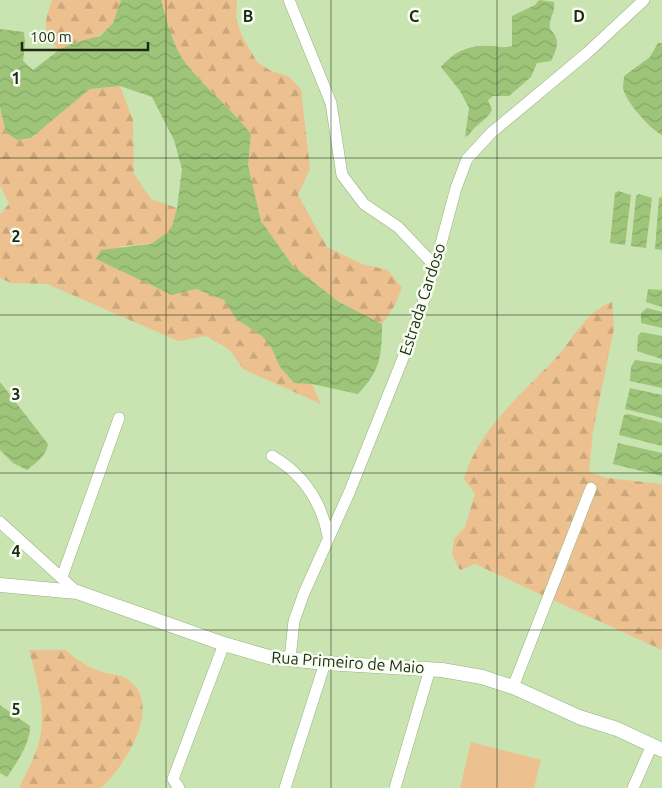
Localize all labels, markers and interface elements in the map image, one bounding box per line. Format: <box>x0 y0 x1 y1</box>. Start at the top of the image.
text: B <box>243 7 253 25</box>
text: C <box>409 7 419 25</box>
text: D <box>573 7 585 25</box>
scale bar <box>22 20 149 52</box>
text: 100 m <box>30 28 72 45</box>
text: 1 <box>11 69 21 87</box>
text: 2 <box>11 227 21 245</box>
street label: Estrada Cardoso <box>395 241 449 357</box>
text: 3 <box>11 385 21 403</box>
text: 4 <box>11 542 21 560</box>
street label: Rua Primeiro de Maio <box>271 648 425 676</box>
text: 5 <box>11 700 21 718</box>

